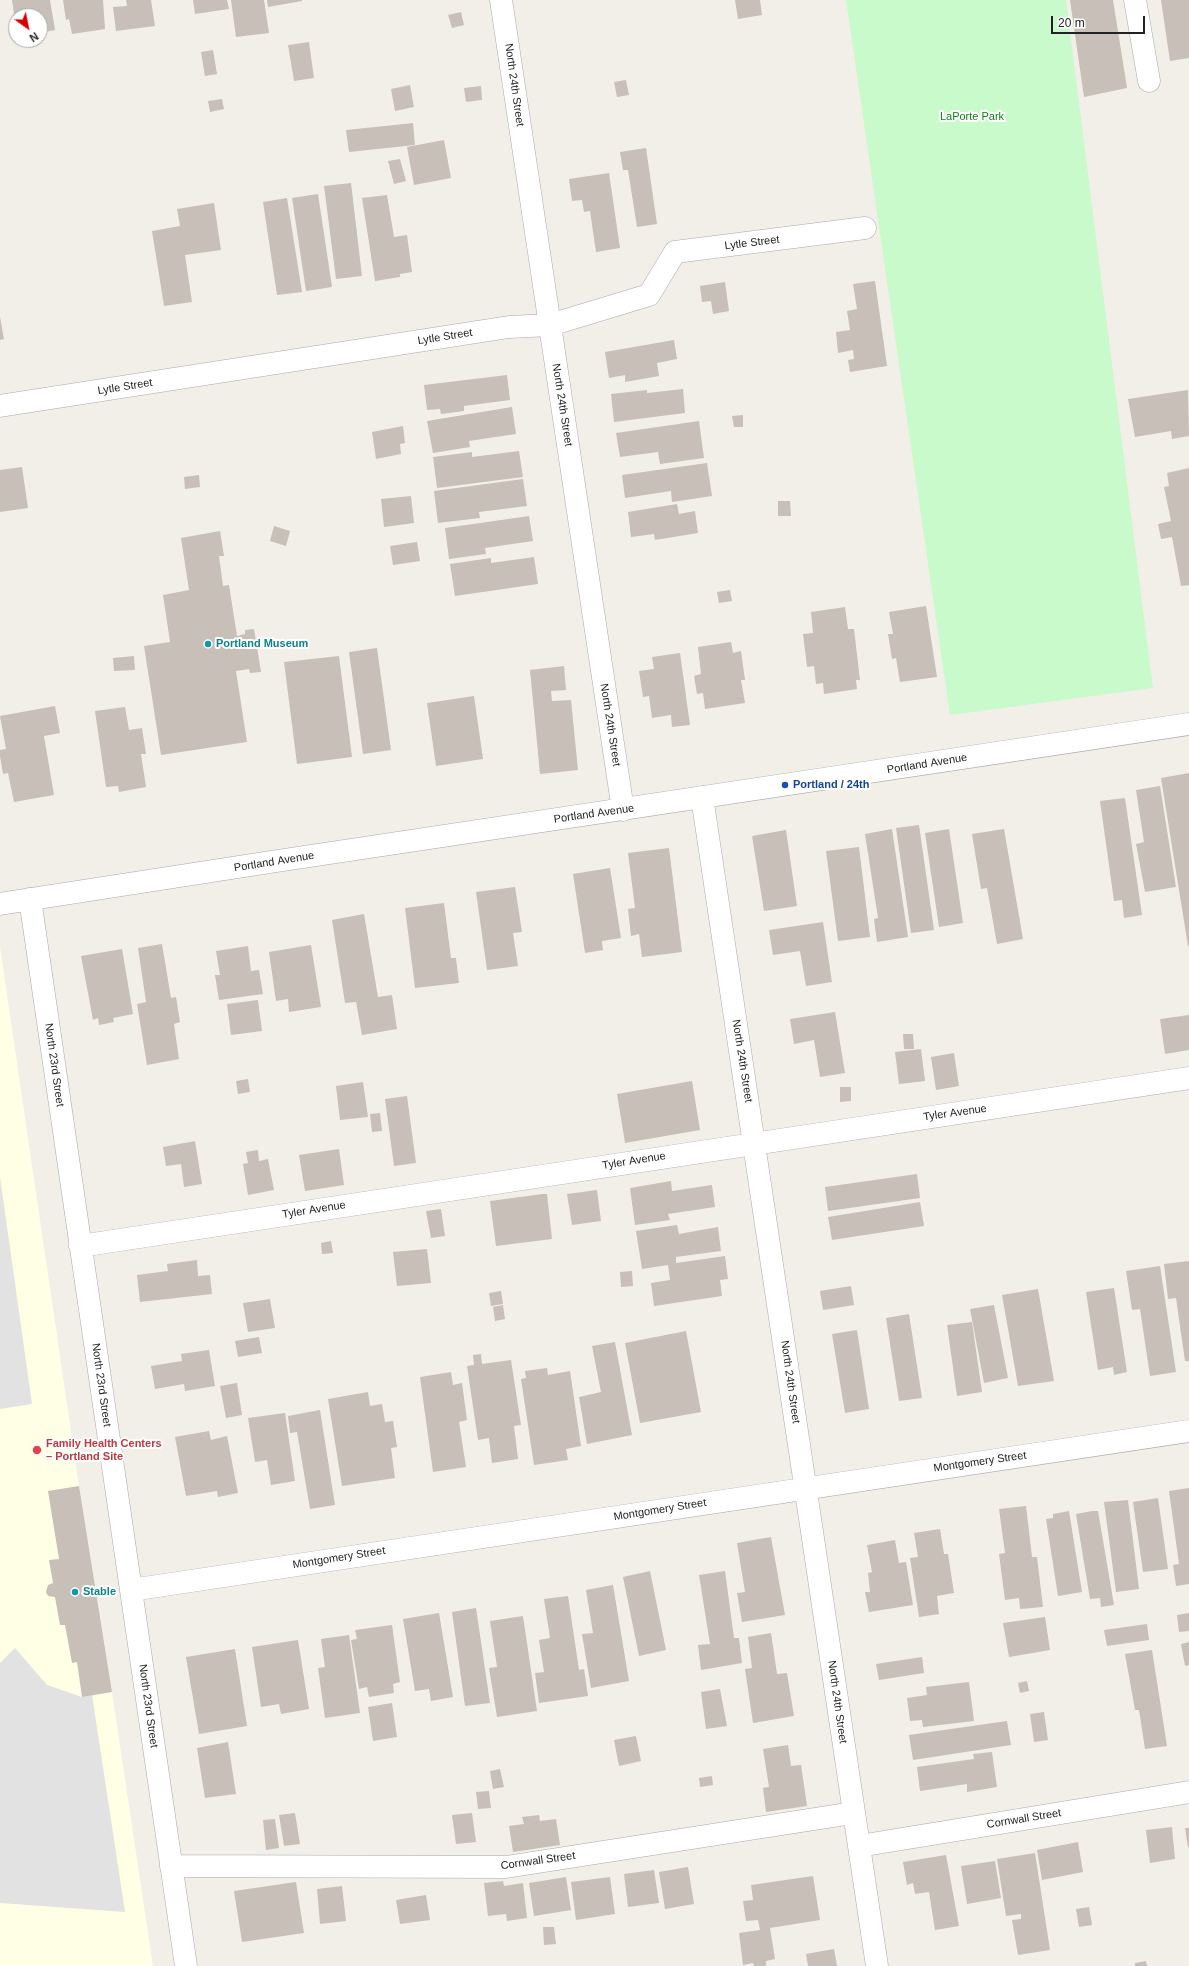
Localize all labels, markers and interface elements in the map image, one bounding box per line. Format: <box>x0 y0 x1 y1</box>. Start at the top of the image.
north arrow <box>8 8 48 48</box>
scale bar <box>1053 8 1147 34</box>
text: 20 m <box>1058 16 1085 30</box>
text: N <box>27 30 41 44</box>
street label: North 24th Street <box>502 43 526 127</box>
park label: LaPorte Park <box>940 110 1004 124</box>
street label: Lytle Street <box>724 233 780 253</box>
street label: Lytle Street <box>417 326 473 348</box>
street label: North 24th Street <box>549 363 575 447</box>
street label: Lytle Street <box>97 376 153 398</box>
place label: Portland Museum <box>216 637 308 651</box>
marker: Portland Museum <box>203 639 213 649</box>
street label: North 24th Street <box>597 683 623 767</box>
street label: Portland Avenue <box>886 751 968 777</box>
place label: Portland / 24th <box>793 778 869 792</box>
marker: Portland / 24th <box>780 780 790 790</box>
street label: Portland Avenue <box>553 802 635 826</box>
street label: Portland Avenue <box>233 849 315 875</box>
street label: North 24th Street <box>729 1019 755 1103</box>
street label: North 23rd Street <box>42 1022 66 1108</box>
street label: Tyler Avenue <box>922 1102 988 1124</box>
street label: Tyler Avenue <box>601 1149 667 1173</box>
street label: Tyler Avenue <box>281 1198 347 1222</box>
street label: North 24th Street <box>778 1340 802 1424</box>
street label: North 23rd Street <box>89 1342 113 1428</box>
place label: Family Health Centers – Portland Site <box>46 1437 162 1463</box>
marker: Family Health Centers – Portland Site <box>31 1444 43 1456</box>
street label: Montgomery Street <box>933 1449 1027 1475</box>
street label: Montgomery Street <box>613 1496 707 1524</box>
street label: Montgomery Street <box>292 1544 386 1572</box>
place label: Stable <box>83 1585 116 1599</box>
marker: Stable <box>70 1587 80 1597</box>
street label: North 24th Street <box>825 1660 849 1744</box>
street label: North 23rd Street <box>136 1663 160 1749</box>
street label: Cornwall Street <box>986 1807 1062 1831</box>
street label: Cornwall Street <box>500 1849 576 1873</box>

